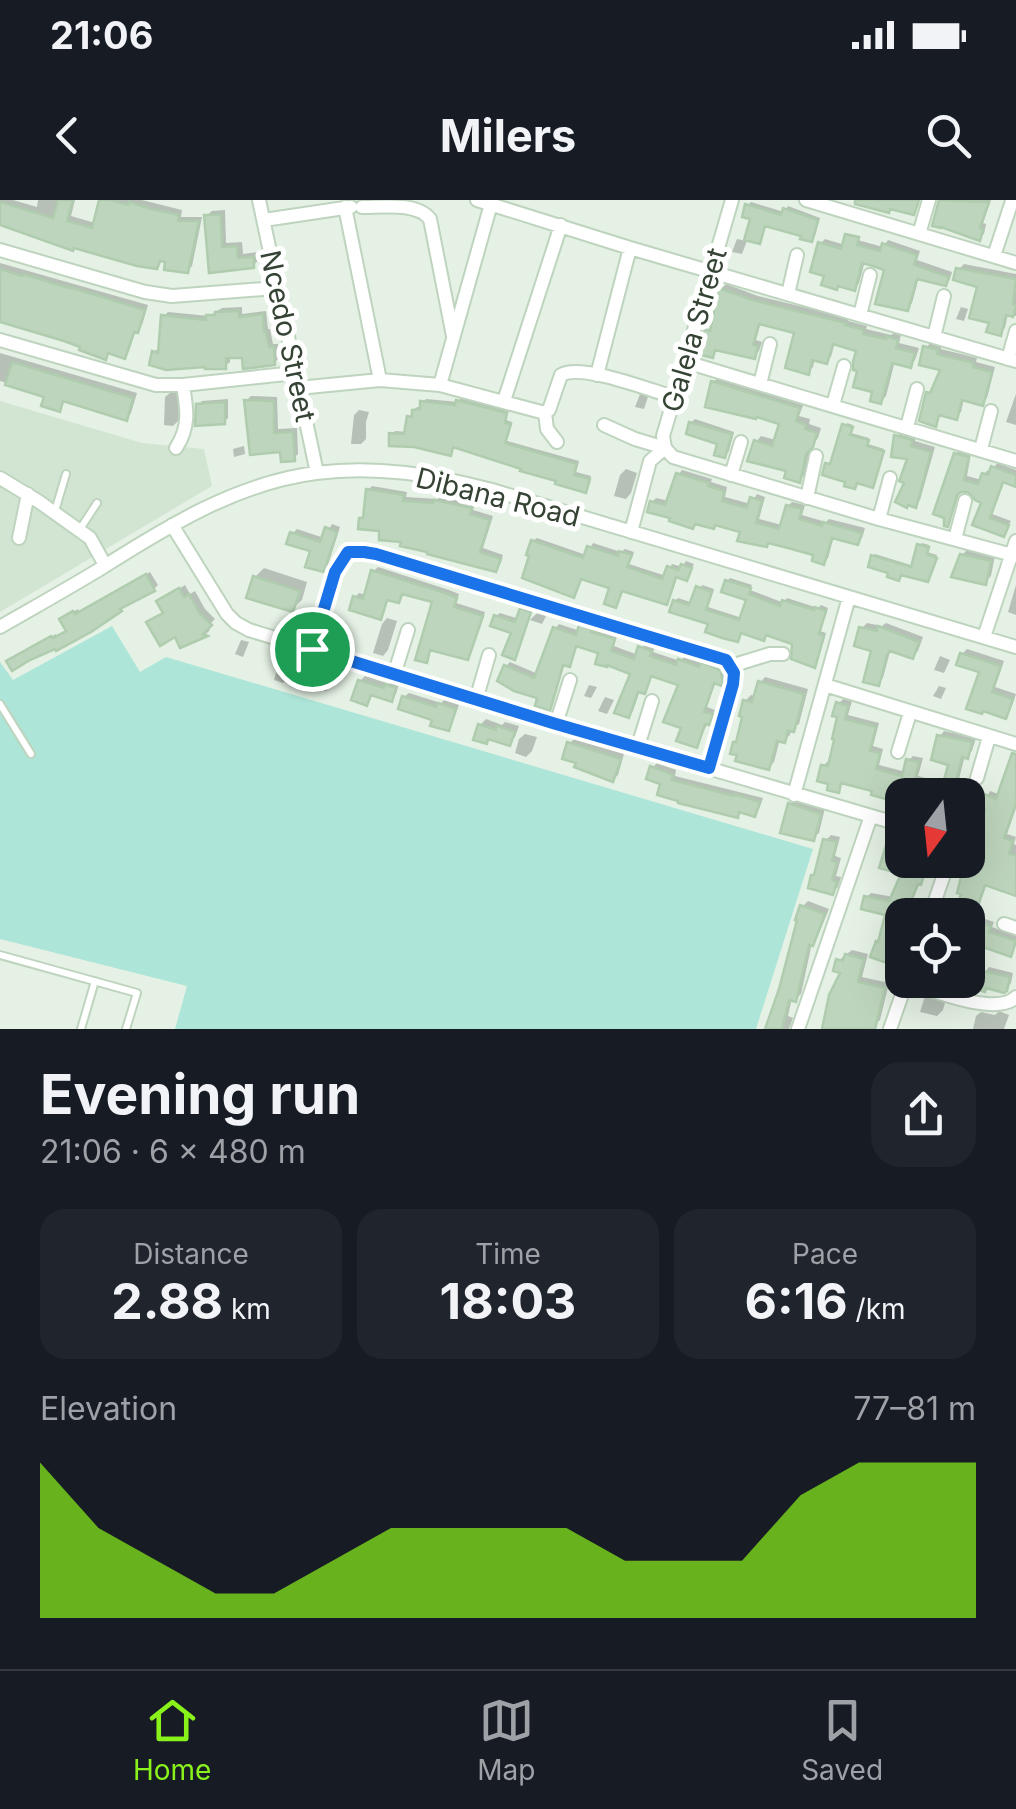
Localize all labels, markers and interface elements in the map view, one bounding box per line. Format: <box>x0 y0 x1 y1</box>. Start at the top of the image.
text: 21:06 <box>50 12 153 58</box>
icon: back <box>40 108 95 163</box>
text: Milers <box>440 108 576 163</box>
icon: search <box>921 108 976 163</box>
street label: Galela Street <box>654 244 734 416</box>
street label: Ncedo Street <box>253 247 323 425</box>
street label: Dibana Road <box>412 460 584 534</box>
pin <box>270 607 355 692</box>
icon: arrive <box>285 622 340 677</box>
north arrow <box>885 778 985 878</box>
map controls <box>885 778 985 998</box>
button: locate <box>885 898 985 998</box>
text: Evening run <box>40 1061 360 1127</box>
button: share <box>871 1062 976 1167</box>
text: 21:06 · 6 × 480 m <box>40 1132 306 1171</box>
text: Distance <box>133 1237 249 1271</box>
text: Time <box>475 1237 541 1271</box>
text: Pace <box>792 1237 858 1271</box>
text: 2.88 <box>111 1271 223 1331</box>
text: 18:03 <box>440 1271 576 1331</box>
text: 6:16 <box>744 1271 848 1331</box>
text: km <box>223 1292 271 1326</box>
text: /km <box>848 1292 906 1326</box>
text: Elevation <box>40 1389 177 1428</box>
text: 77–81 m <box>853 1389 976 1428</box>
tab: Home <box>133 1693 211 1787</box>
tab: Map <box>477 1693 535 1787</box>
tab: Saved <box>801 1693 883 1787</box>

